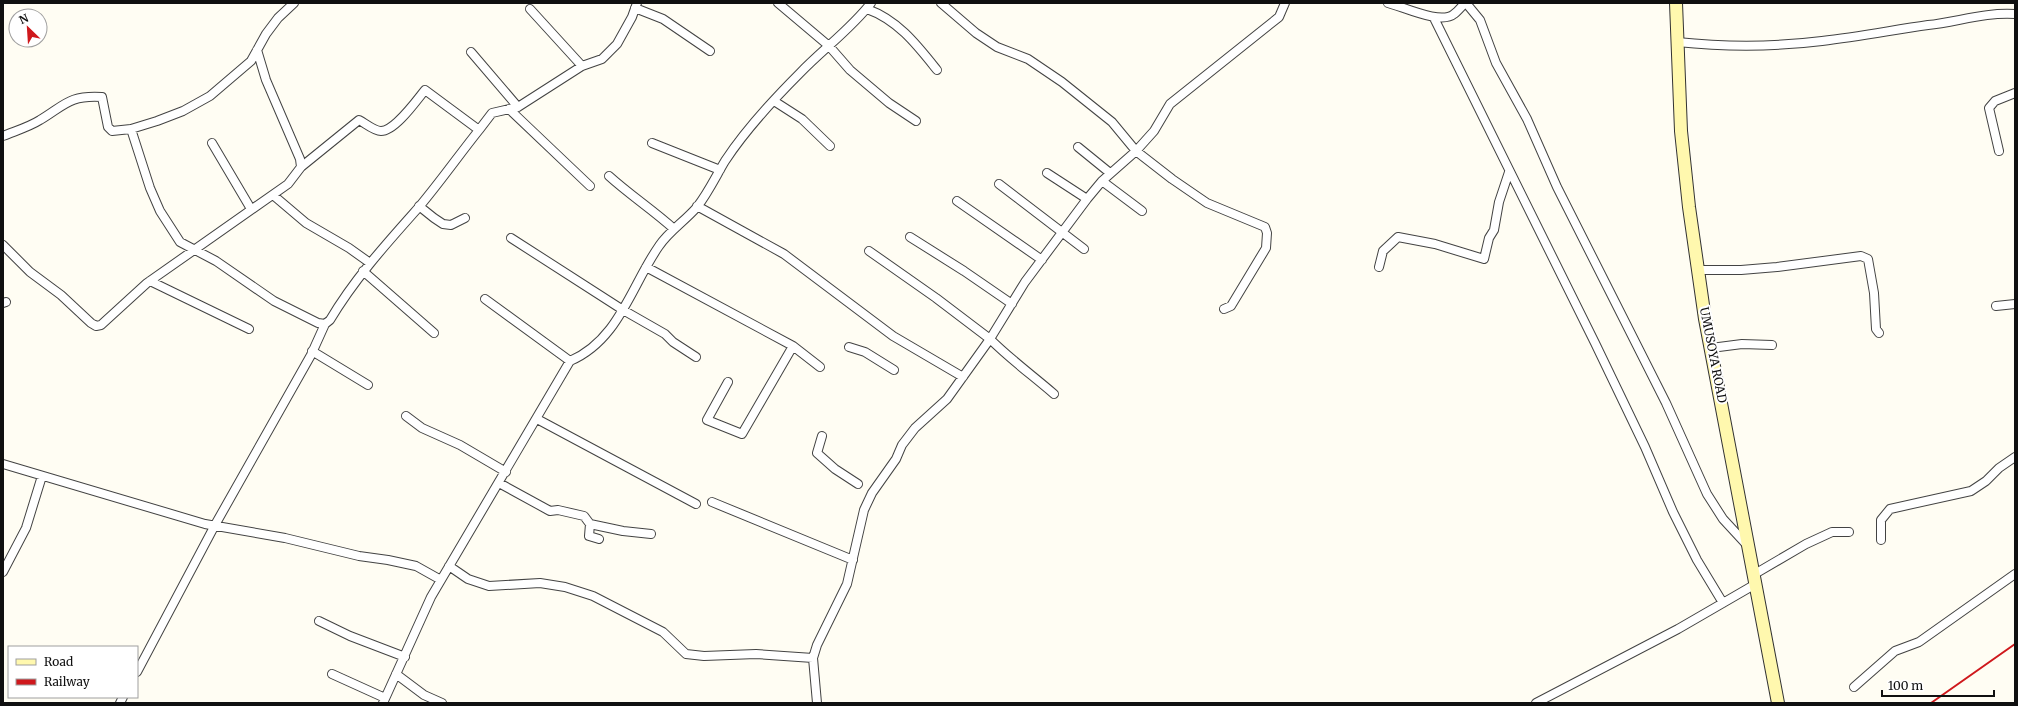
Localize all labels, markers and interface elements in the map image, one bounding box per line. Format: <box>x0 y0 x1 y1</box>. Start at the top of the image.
north arrow <box>8 8 48 48</box>
text: N <box>17 11 31 27</box>
street label: UMUSOYA ROAD <box>1697 306 1730 404</box>
legend <box>8 646 138 698</box>
text: Road <box>44 654 73 669</box>
scale bar <box>1882 672 1994 698</box>
text: Railway <box>44 674 90 689</box>
text: 100 m <box>1888 678 1923 693</box>

